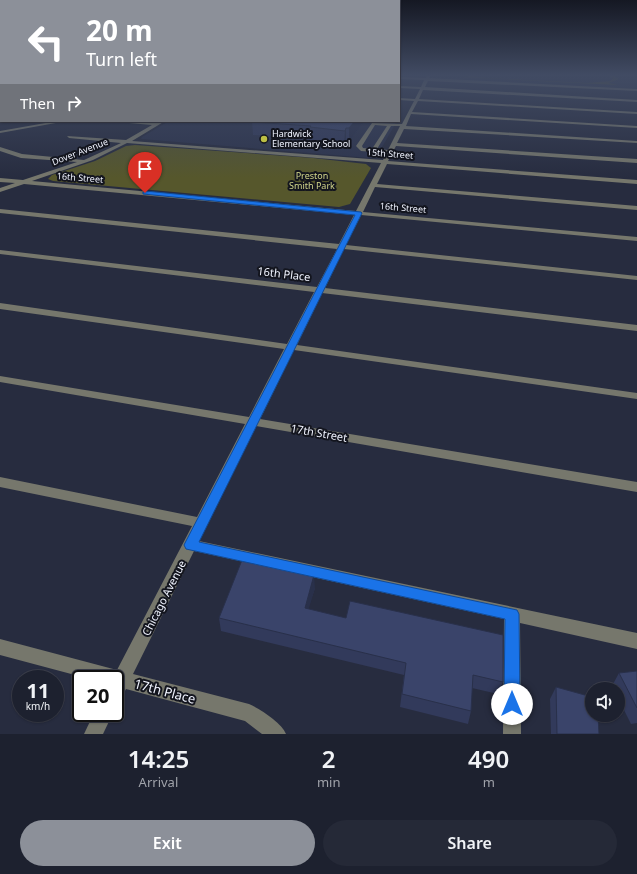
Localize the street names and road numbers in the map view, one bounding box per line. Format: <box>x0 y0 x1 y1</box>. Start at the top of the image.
street label: Dover Avenue <box>50 135 110 168</box>
street label: 15th Street <box>366 145 415 162</box>
street label: 16th Street <box>56 169 105 186</box>
street label: 16th Street <box>379 199 428 216</box>
street label: 16th Place <box>257 263 311 284</box>
street label: 17th Street <box>290 420 348 445</box>
street label: Chicago Avenue <box>138 557 189 638</box>
street label: 17th Place <box>132 674 198 708</box>

